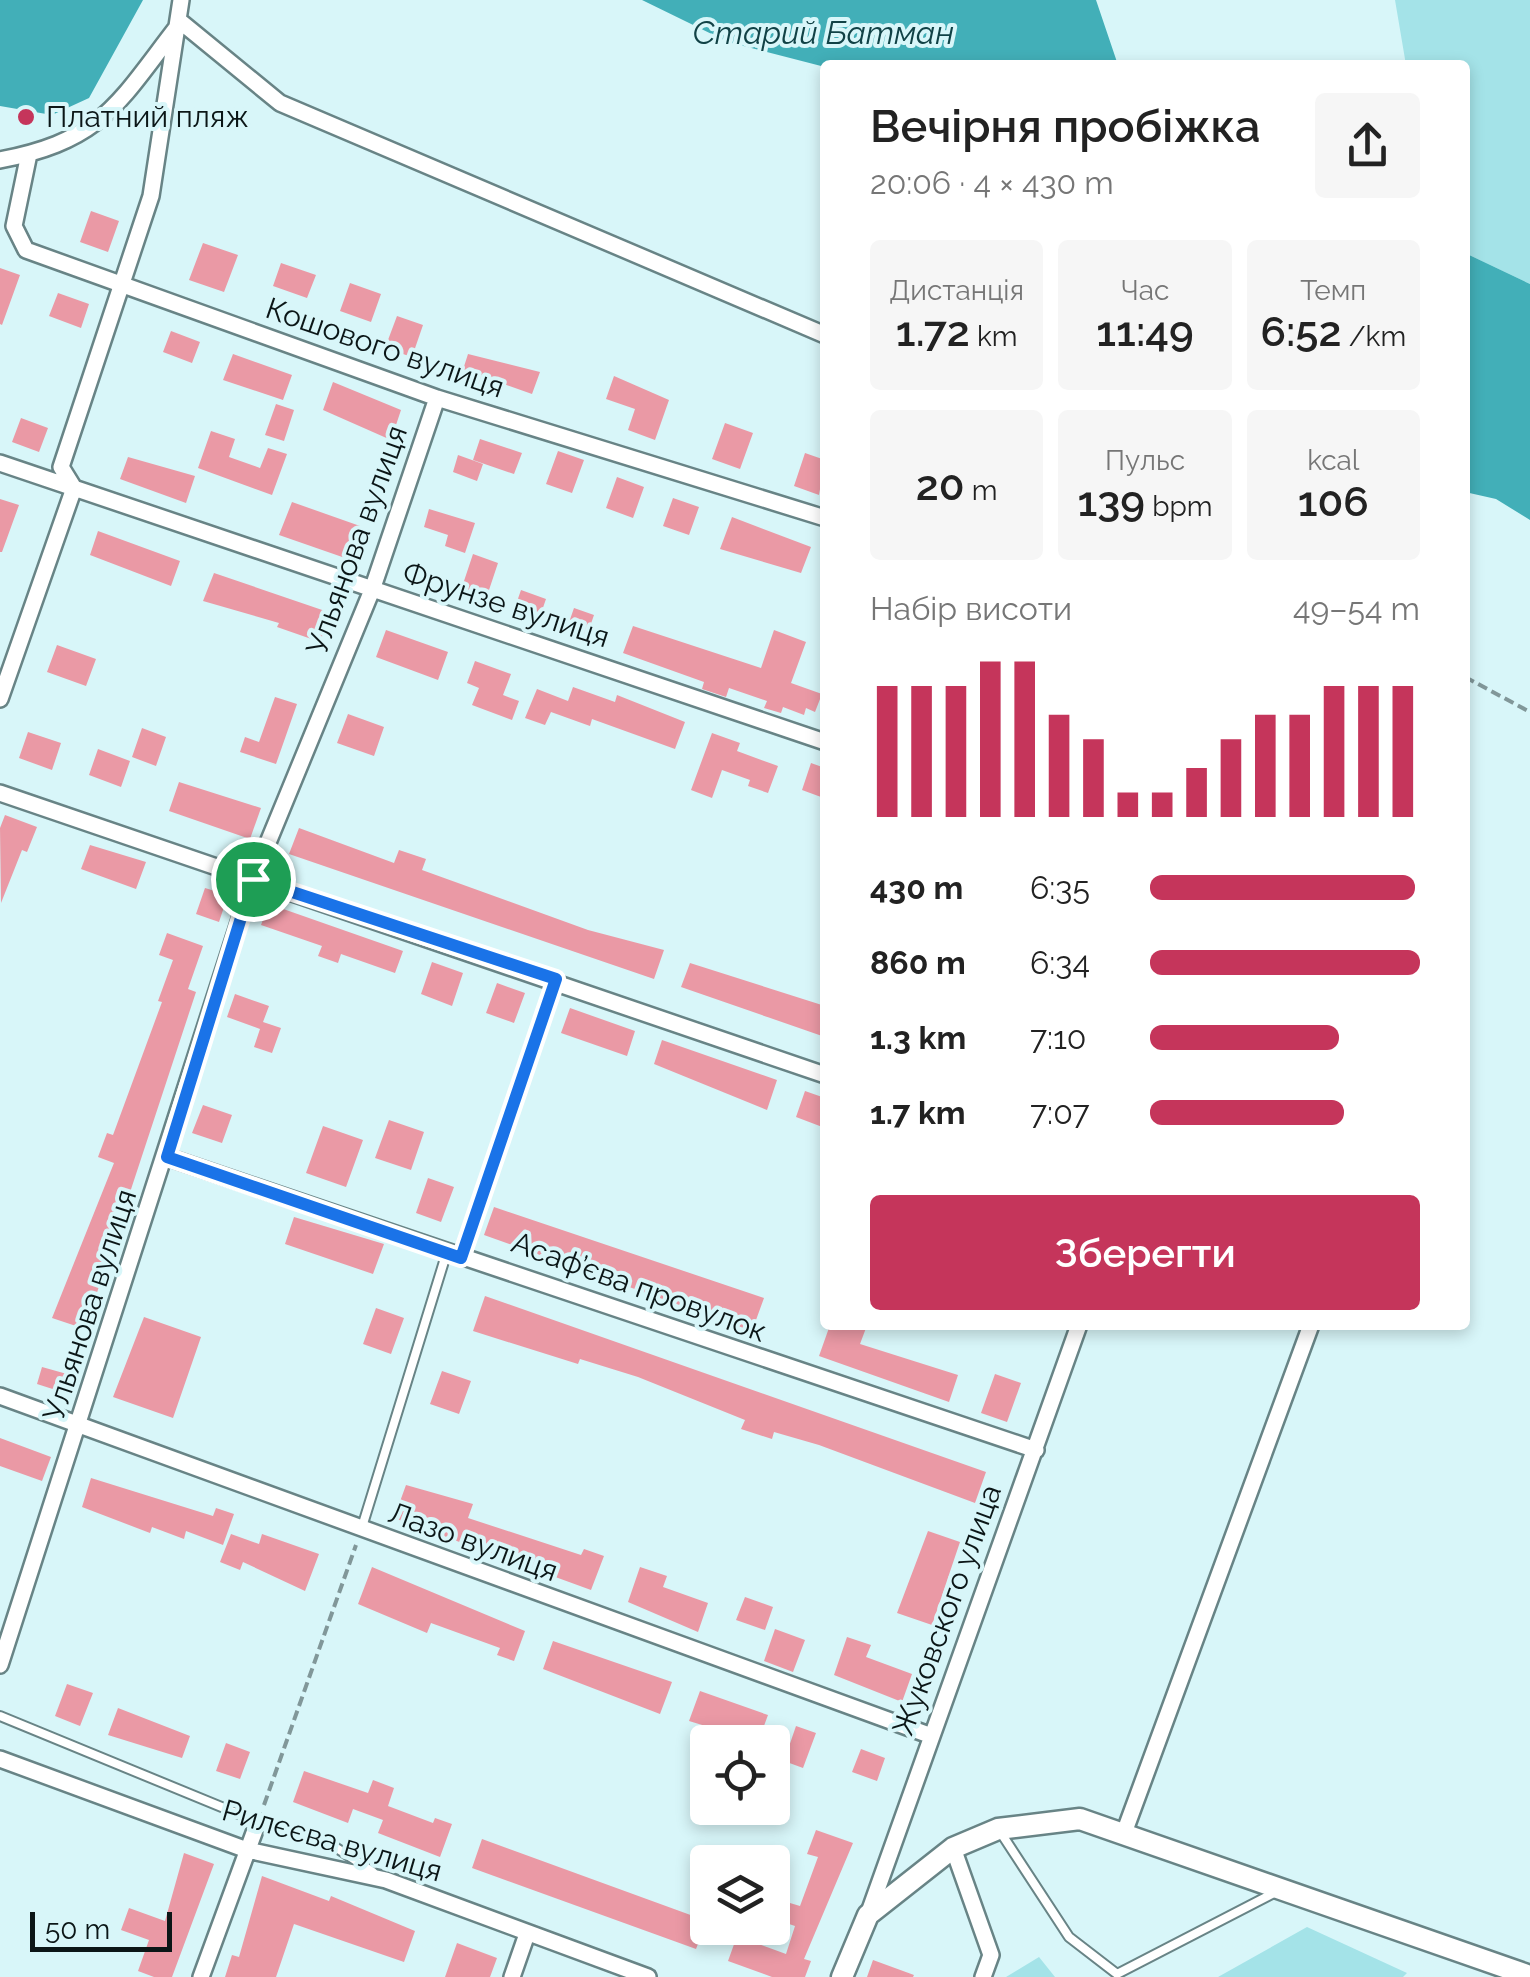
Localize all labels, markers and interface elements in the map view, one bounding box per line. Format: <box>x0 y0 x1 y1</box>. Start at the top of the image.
water label: Старий Батман <box>692 14 954 51</box>
button: share <box>1315 93 1420 198</box>
place label: Платний пляж <box>46 99 249 134</box>
text: Вечірня пробіжка <box>870 100 1260 153</box>
marker: Платний пляж <box>15 106 37 128</box>
text: 20:06 · 4 × 430 m <box>870 164 1114 201</box>
text: Дистанція <box>889 274 1024 307</box>
text: Час <box>1121 274 1169 307</box>
text: Темп <box>1300 274 1366 307</box>
street label: Кошового вулиця <box>262 290 509 405</box>
text: 1.72 <box>896 307 970 356</box>
text: 11:49 <box>1096 307 1194 356</box>
text: 6:52 <box>1260 307 1342 356</box>
text: km <box>970 320 1017 353</box>
text: /km <box>1342 320 1406 353</box>
street label: Ульянова вулиця <box>299 421 414 659</box>
text: Пульс <box>1105 444 1185 477</box>
text: kcal <box>1307 444 1359 477</box>
text: 20 <box>916 461 965 510</box>
text: m <box>965 474 998 507</box>
text: 139 <box>1077 477 1145 526</box>
text: 106 <box>1298 477 1369 526</box>
text: bpm <box>1145 490 1213 523</box>
street label: Фрунзе вулиця <box>398 555 614 654</box>
text: Набір висоти <box>870 590 1072 627</box>
text: 49–54 m <box>1293 590 1420 627</box>
pin <box>211 837 296 922</box>
icon: arrive <box>226 852 281 907</box>
text: 430 m <box>870 869 963 906</box>
text: 6:35 <box>1030 869 1090 906</box>
text: 860 m <box>870 944 966 981</box>
text: 6:34 <box>1030 944 1090 981</box>
text: 1.3 km <box>870 1019 966 1056</box>
text: 7:10 <box>1030 1019 1086 1056</box>
text: 1.7 km <box>870 1094 966 1131</box>
text: 7:07 <box>1030 1094 1090 1131</box>
street label: Ульянова вулиця <box>36 1185 143 1425</box>
button: Зберегти <box>870 1195 1420 1310</box>
street label: Асаф’єва провулок <box>507 1224 771 1349</box>
street label: Жуковского улица <box>885 1480 1008 1740</box>
street label: Лазо вулиця <box>384 1495 563 1588</box>
map controls <box>690 1725 790 1945</box>
button: locate <box>690 1725 790 1825</box>
street label: Рилєєва вулиця <box>218 1792 446 1889</box>
button: layers <box>690 1845 790 1945</box>
scale bar <box>30 1907 172 1952</box>
text: 50 m <box>45 1913 110 1946</box>

